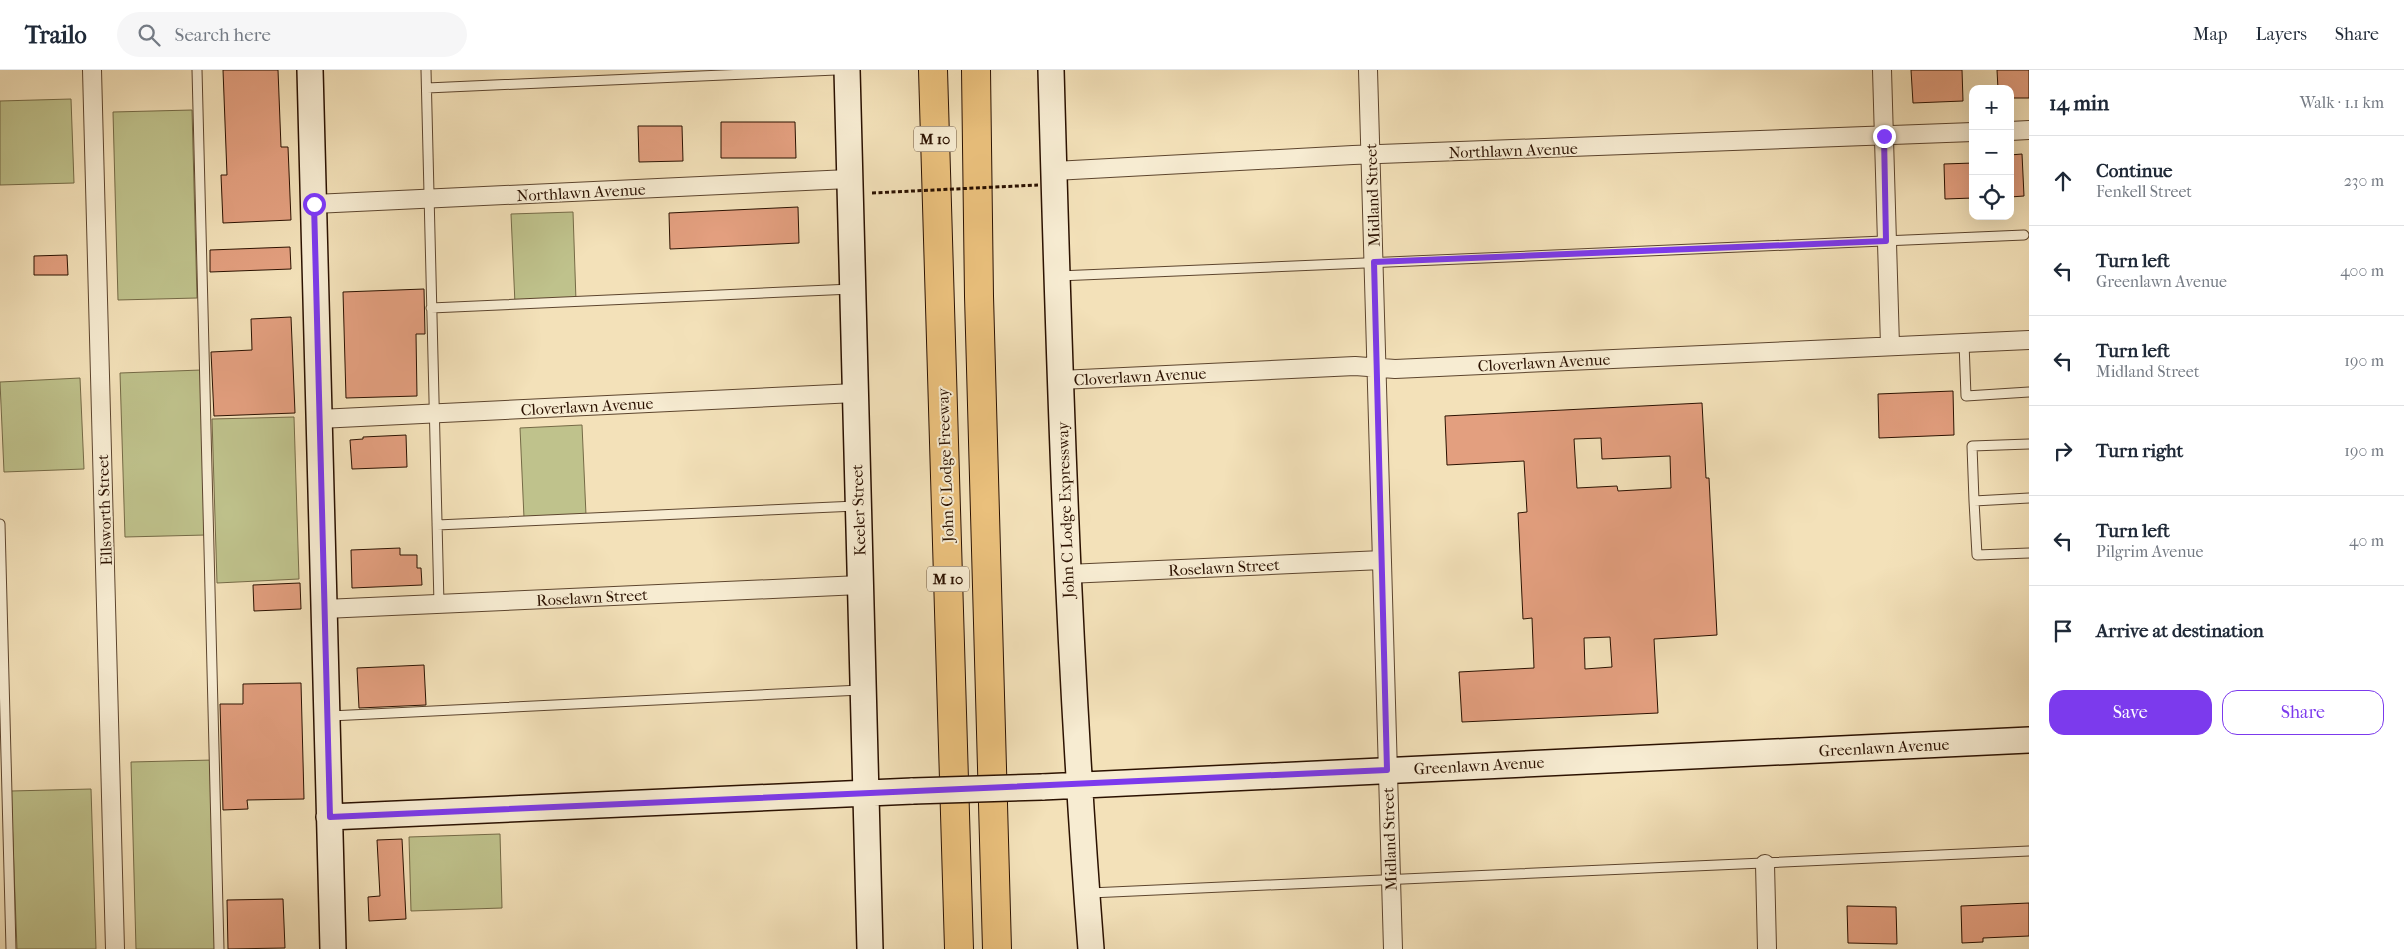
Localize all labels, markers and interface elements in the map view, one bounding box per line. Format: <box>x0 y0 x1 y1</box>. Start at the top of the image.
search box <box>117 12 467 57</box>
text: Trailo <box>25 21 87 49</box>
icon: search <box>135 21 163 49</box>
text: Search here <box>175 24 271 46</box>
text: Map <box>2193 24 2227 45</box>
text: Layers <box>2255 24 2307 45</box>
text: Share <box>2335 24 2379 45</box>
map controls <box>1969 85 2014 220</box>
button: + <box>1969 85 2014 130</box>
text: 14 min <box>2049 91 2109 115</box>
text: Walk · 1.1 km <box>2300 93 2384 112</box>
route end <box>1873 125 1896 148</box>
road number: M 10 <box>914 126 956 152</box>
button: − <box>1969 130 2014 175</box>
street label: Northlawn Avenue <box>1448 139 1578 162</box>
street label: Midland Street <box>1361 143 1384 247</box>
text: Continue <box>2096 160 2172 182</box>
icon: ahead <box>2049 167 2077 195</box>
text: 230 m <box>2344 171 2384 190</box>
button: locate <box>1969 175 2014 220</box>
street label: Northlawn Avenue <box>516 180 646 205</box>
text: Fenkell Street <box>2096 182 2192 201</box>
route start <box>303 193 326 216</box>
text: Turn left <box>2096 250 2170 272</box>
icon: left <box>2049 257 2077 285</box>
text: 400 m <box>2340 261 2384 280</box>
text: Greenlawn Avenue <box>2096 272 2227 291</box>
text: Turn left <box>2096 340 2170 362</box>
icon: left <box>2049 347 2077 375</box>
street label: Cloverlawn Avenue <box>1477 350 1611 375</box>
text: 190 m <box>2344 351 2384 370</box>
text: Midland Street <box>2096 362 2199 381</box>
street label: Cloverlawn Avenue <box>1073 364 1207 389</box>
street label: John C Lodge Freeway <box>933 387 958 544</box>
street label: Cloverlawn Avenue <box>520 394 654 419</box>
street label: John C Lodge Expressway <box>1053 421 1078 601</box>
icon: right <box>2049 437 2077 465</box>
text: Turn right <box>2096 440 2183 462</box>
text: 190 m <box>2344 441 2384 460</box>
street label: Ellsworth Street <box>93 454 116 566</box>
street label: Keeler Street <box>847 463 870 556</box>
text: Turn left <box>2096 520 2170 542</box>
icon: left <box>2049 527 2077 555</box>
text: 40 m <box>2349 531 2384 550</box>
text: Pilgrim Avenue <box>2096 542 2203 561</box>
street label: Roselawn Street <box>1168 555 1281 580</box>
road number: M 10 <box>927 566 969 592</box>
street label: Roselawn Street <box>536 585 649 610</box>
icon: arrive <box>2049 617 2077 645</box>
text: Arrive at destination <box>2096 620 2264 642</box>
button: Save <box>2049 690 2212 735</box>
button: Share <box>2222 690 2384 735</box>
street label: Greenlawn Avenue <box>1818 735 1950 760</box>
street label: Greenlawn Avenue <box>1413 753 1545 778</box>
street label: Midland Street <box>1378 787 1401 891</box>

